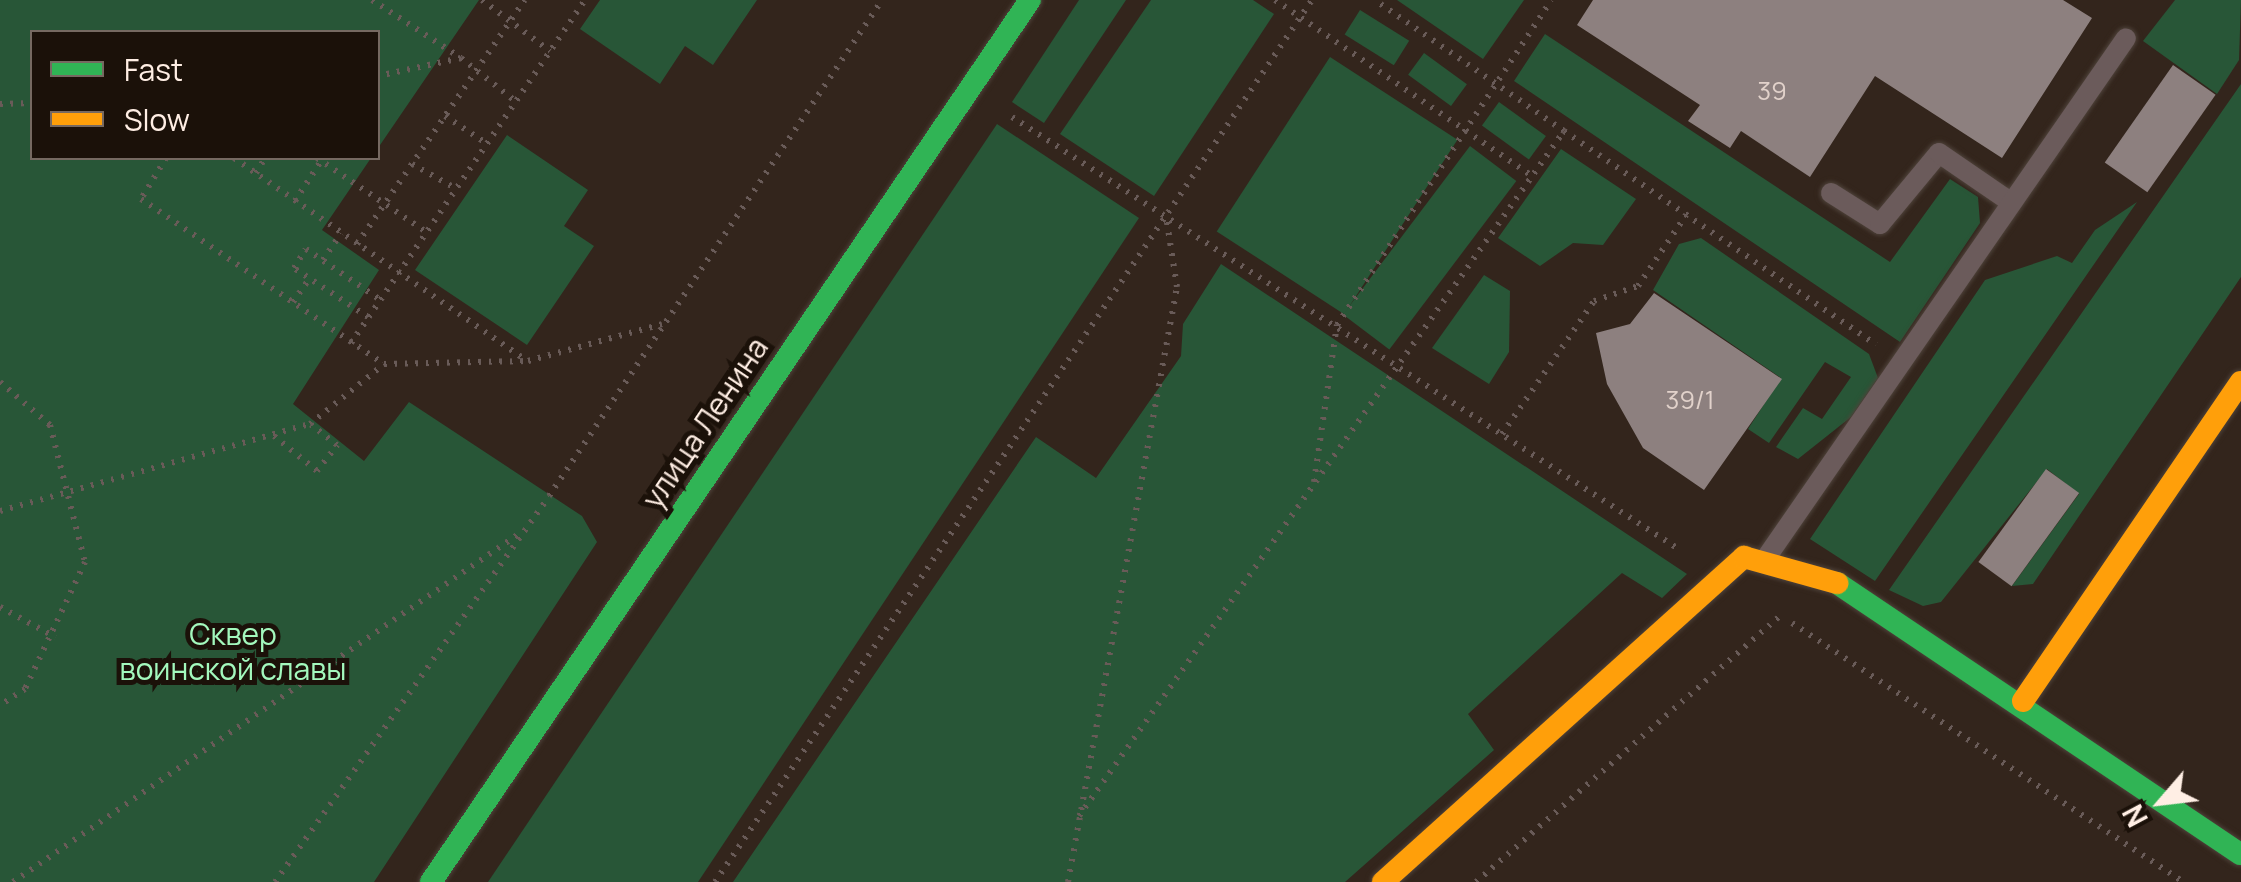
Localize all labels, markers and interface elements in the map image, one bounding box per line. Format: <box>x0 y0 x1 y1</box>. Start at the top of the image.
legend <box>30 30 380 160</box>
text: Fast <box>124 49 183 90</box>
house number: 39 <box>1757 76 1787 106</box>
text: Slow <box>124 99 190 140</box>
street label: улица Ленина <box>635 331 775 515</box>
house number: 39/1 <box>1666 385 1714 415</box>
park label: Сквер воинской славы <box>120 616 346 686</box>
north arrow <box>2111 752 2211 852</box>
text: N <box>2113 798 2156 834</box>

